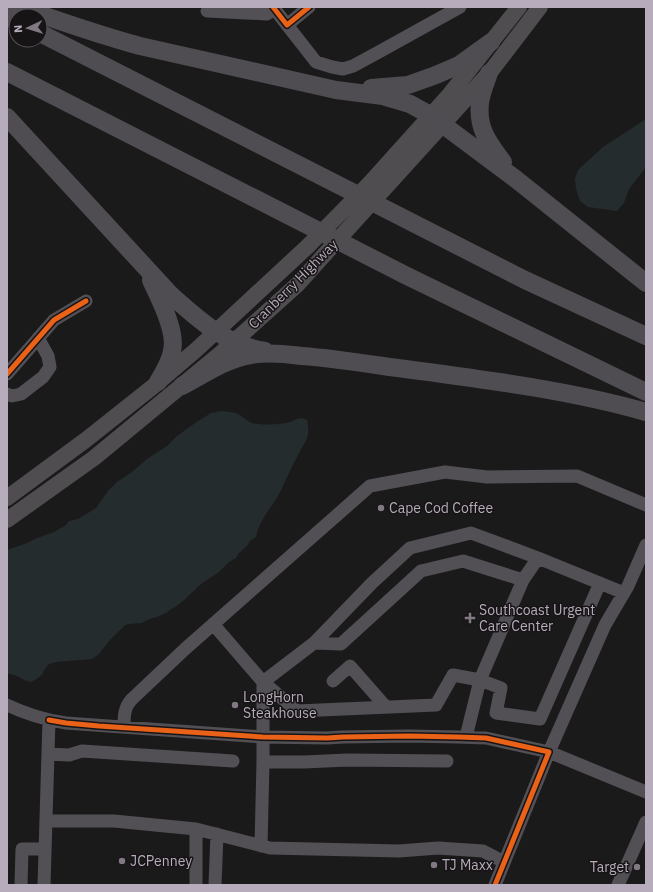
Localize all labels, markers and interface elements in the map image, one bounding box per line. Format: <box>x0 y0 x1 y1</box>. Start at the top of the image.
north arrow <box>8 8 48 48</box>
text: N <box>11 24 25 33</box>
street label: Cranberry Highway <box>244 235 342 333</box>
place label: Cape Cod Coffee <box>389 499 493 517</box>
marker: Cape Cod Coffee <box>376 503 386 513</box>
place label: Southcoast Urgent Care Center <box>479 601 595 635</box>
marker: Southcoast Urgent Care Center <box>464 612 476 624</box>
place label: LongHorn Steakhouse <box>243 688 317 722</box>
marker: LongHorn Steakhouse <box>230 700 240 710</box>
place label: JCPenney <box>130 852 192 870</box>
marker: JCPenney <box>117 856 127 866</box>
place label: TJ Maxx <box>442 856 493 874</box>
place label: Target <box>590 858 629 876</box>
marker: TJ Maxx <box>429 860 439 870</box>
marker: Target <box>632 862 642 872</box>

